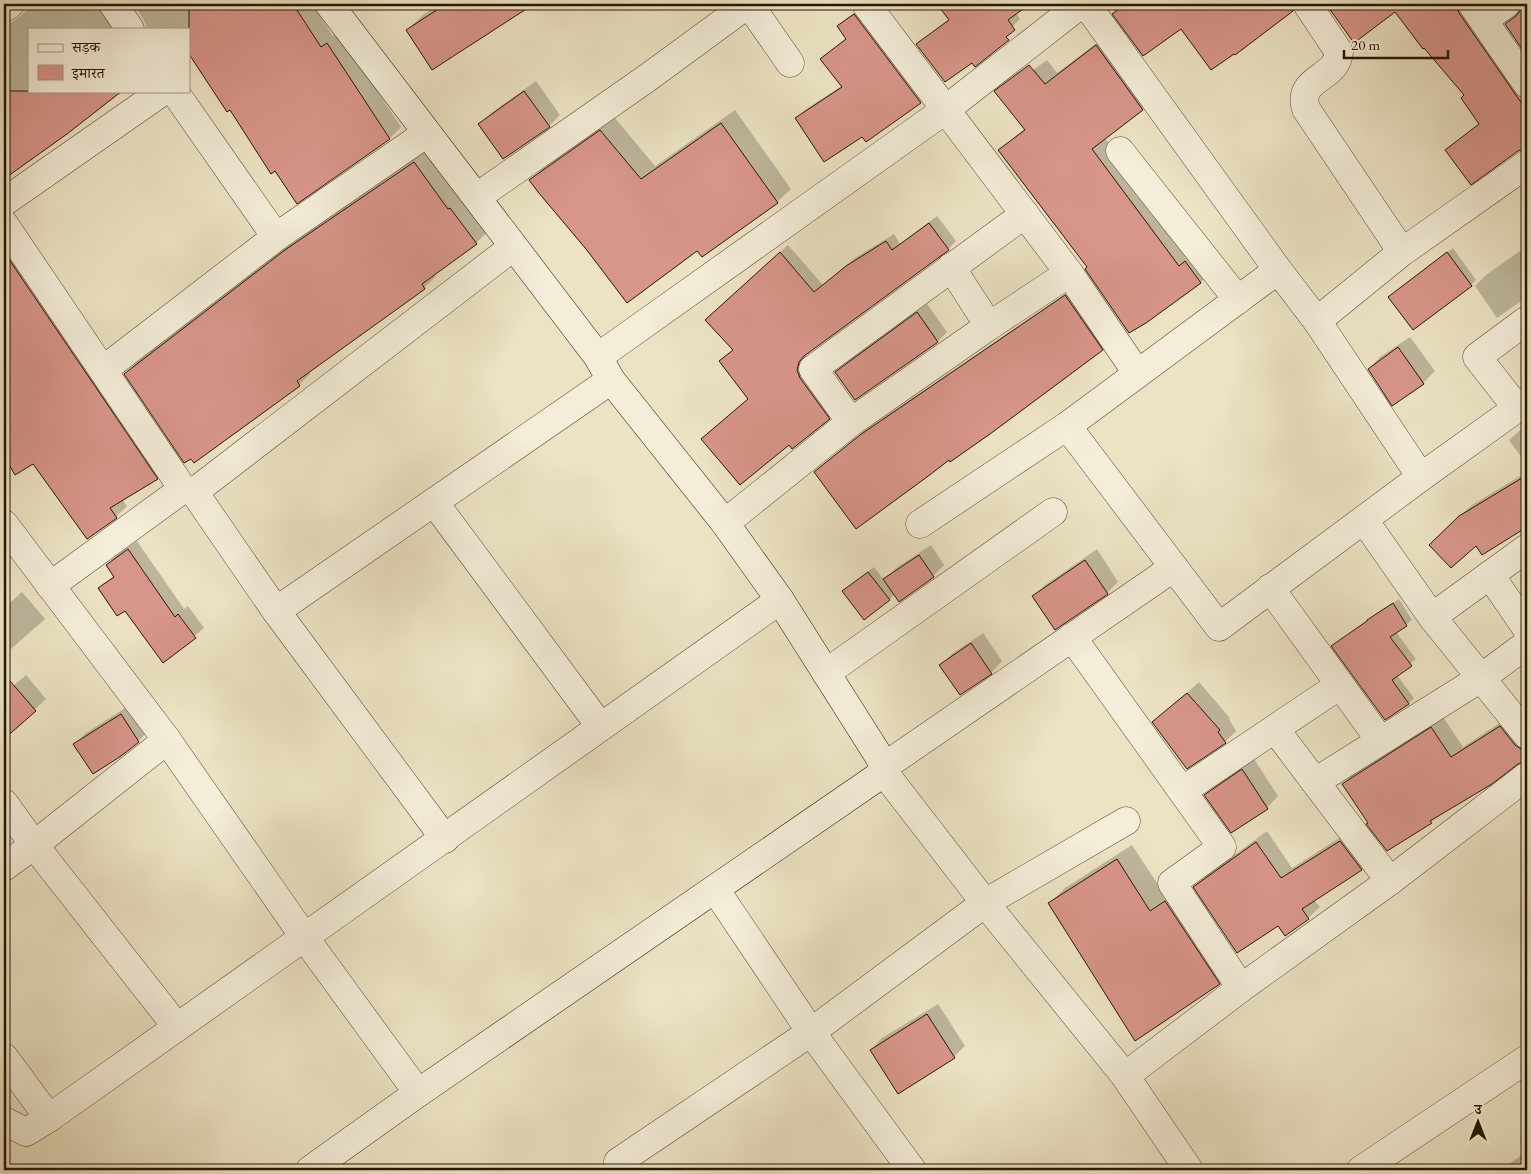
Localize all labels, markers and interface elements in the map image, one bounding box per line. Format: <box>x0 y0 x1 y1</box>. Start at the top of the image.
legend <box>28 28 190 92</box>
scale bar <box>1344 28 1447 60</box>
text: 20 m <box>1351 35 1380 54</box>
text: सड़क <box>71 37 101 56</box>
text: इमारत <box>71 63 106 82</box>
north arrow <box>1454 1096 1504 1146</box>
text: उ <box>1473 1100 1482 1118</box>

